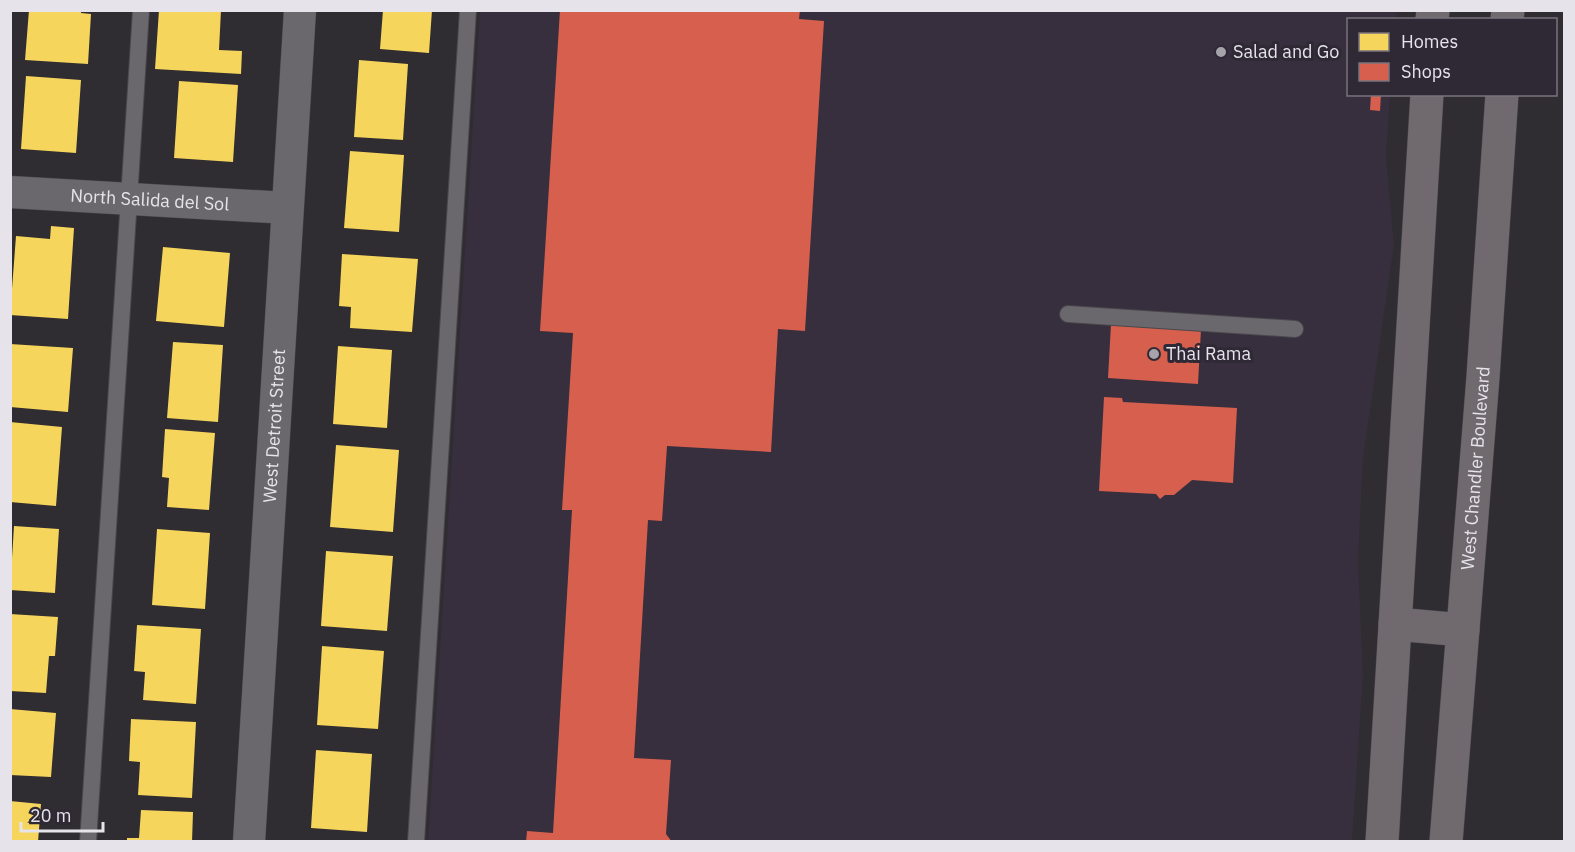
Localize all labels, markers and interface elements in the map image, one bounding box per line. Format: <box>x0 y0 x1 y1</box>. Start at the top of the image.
legend <box>1347 18 1557 96</box>
text: Homes <box>1401 30 1458 53</box>
place label: Salad and Go <box>1233 40 1339 63</box>
marker: Salad and Go <box>1214 45 1228 59</box>
text: Shops <box>1401 60 1451 83</box>
street label: North Salida del Sol <box>70 184 230 216</box>
place label: Thai Rama <box>1166 342 1252 365</box>
marker: Thai Rama <box>1147 347 1161 361</box>
street label: West Detroit Street <box>258 348 290 503</box>
street label: West Chandler Boulevard <box>1456 366 1495 571</box>
scale bar <box>21 795 104 833</box>
text: 20 m <box>30 804 72 827</box>

